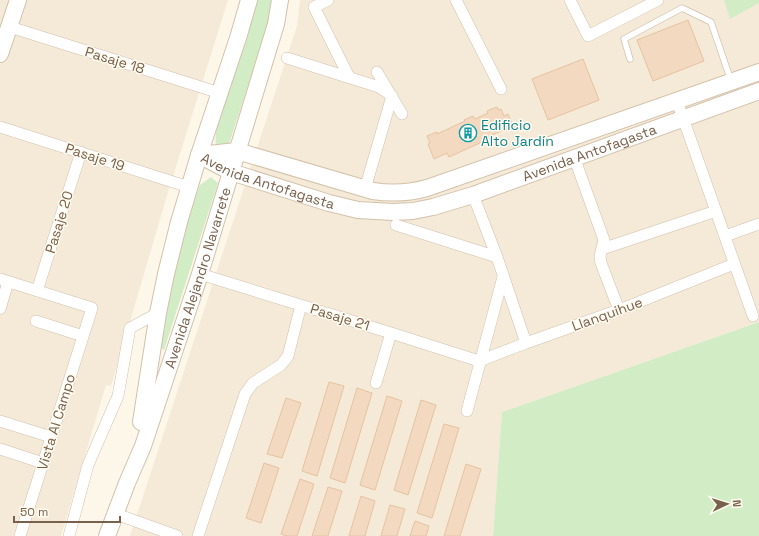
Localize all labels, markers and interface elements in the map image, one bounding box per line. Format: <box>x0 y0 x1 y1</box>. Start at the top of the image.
street label: Pasaje 18 <box>83 42 147 78</box>
place label: Edificio Alto Jardín <box>481 116 554 150</box>
street label: Avenida Antofagasta <box>520 120 659 185</box>
building icon: Edificio Alto Jardín <box>458 123 478 143</box>
street label: Pasaje 19 <box>63 139 127 175</box>
street label: Avenida Antofagasta <box>198 149 336 213</box>
street label: Avenida Alejandro Navarrete <box>160 185 235 370</box>
street label: Pasaje 20 <box>41 189 77 255</box>
street label: Llanquihue <box>569 293 645 335</box>
street label: Pasaje 21 <box>308 299 372 335</box>
street label: Vista Al Campo <box>33 372 79 472</box>
north arrow <box>707 484 747 524</box>
scale bar <box>14 498 120 524</box>
text: N <box>730 499 744 507</box>
text: 50 m <box>20 504 48 520</box>

